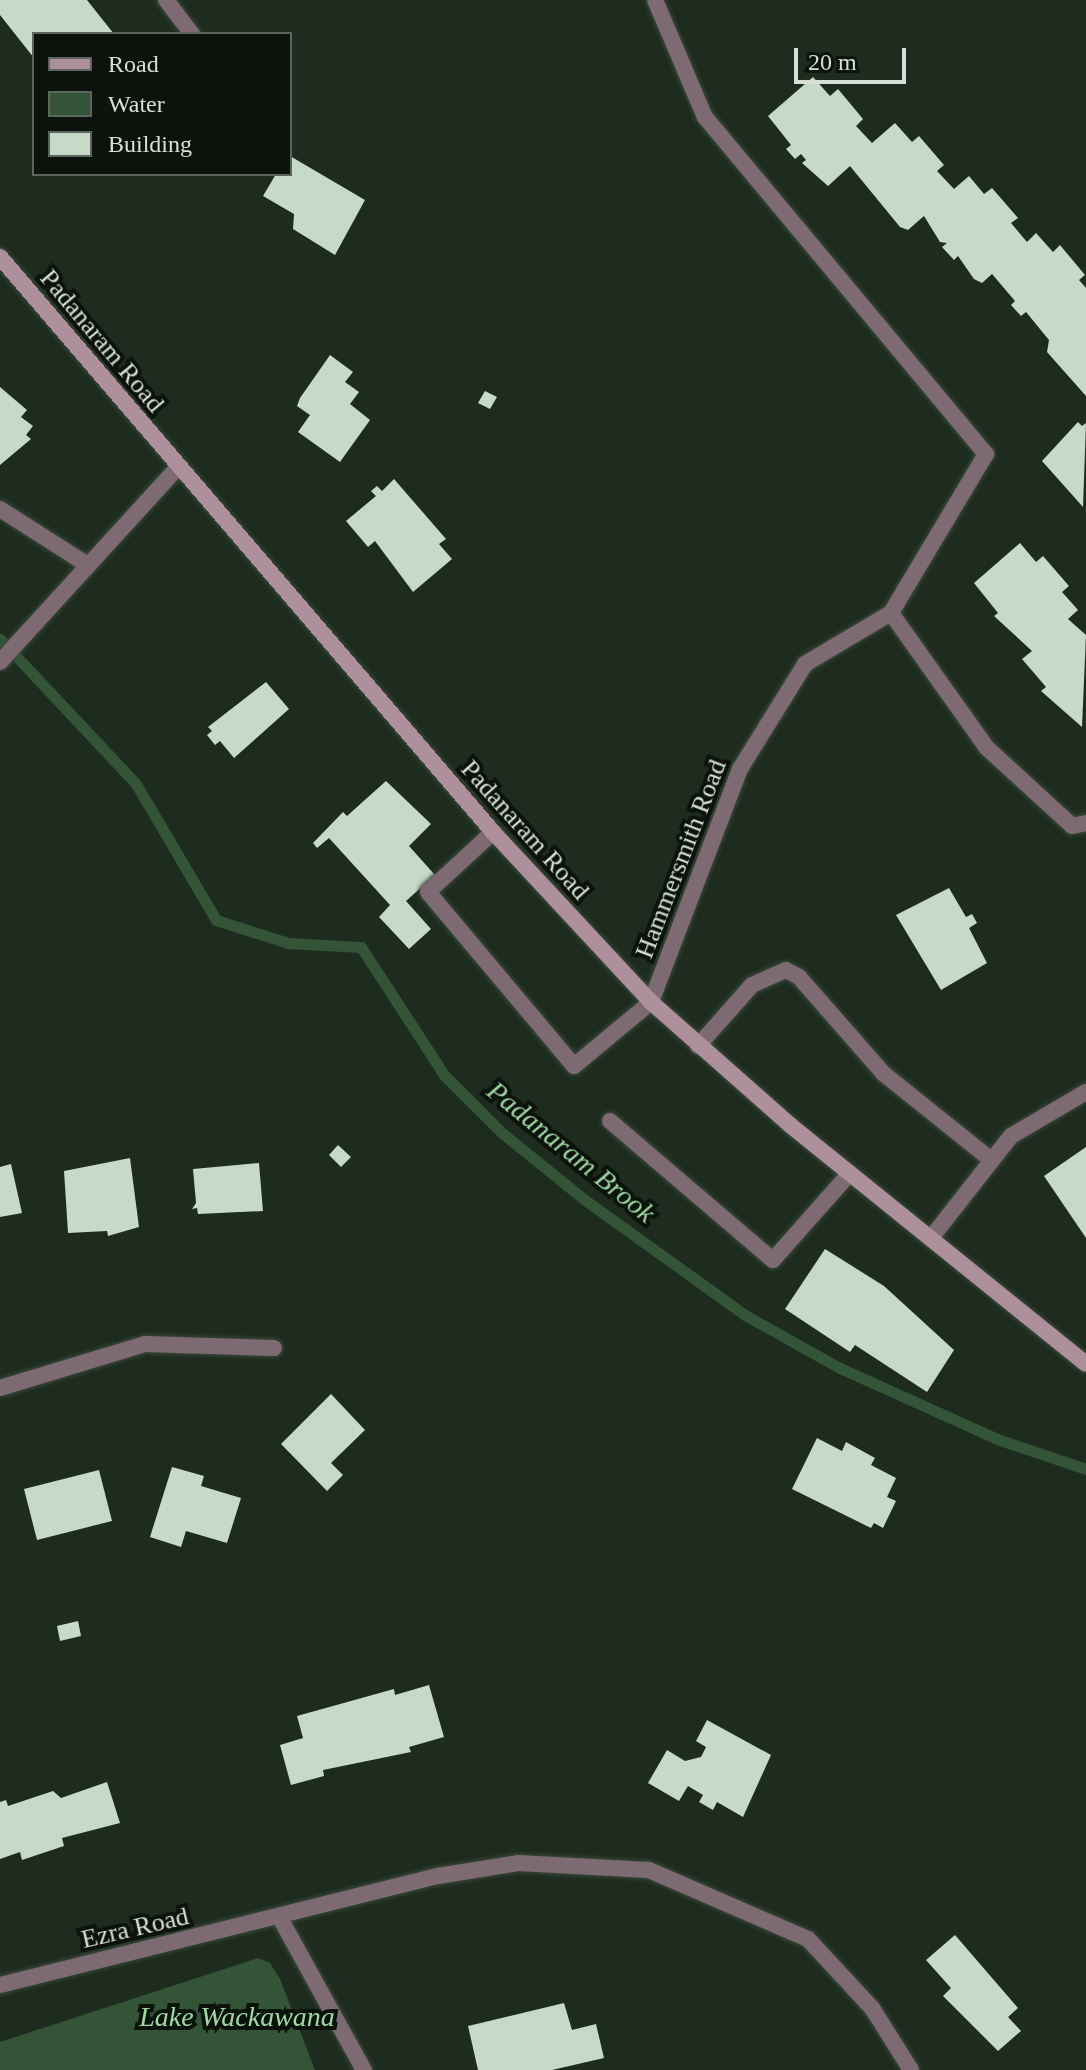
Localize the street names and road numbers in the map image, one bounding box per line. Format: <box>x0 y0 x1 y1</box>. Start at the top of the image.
street label: Padanaram Road <box>33 263 171 419</box>
street label: Padanaram Road <box>454 754 596 906</box>
street label: Hammersmith Road <box>629 755 733 963</box>
street label: Ezra Road <box>78 1901 192 1955</box>

